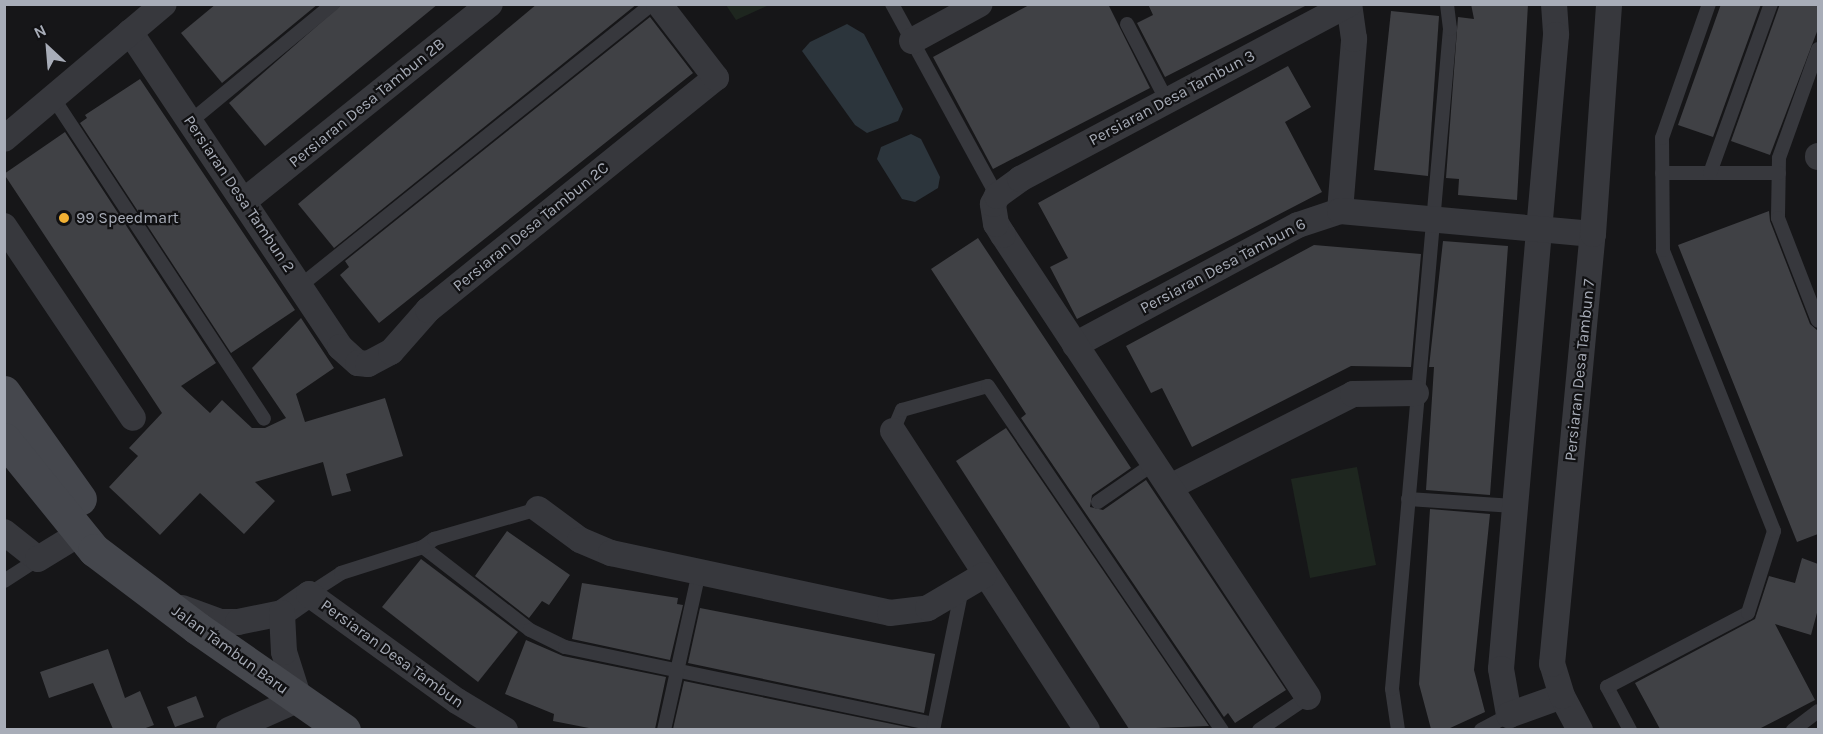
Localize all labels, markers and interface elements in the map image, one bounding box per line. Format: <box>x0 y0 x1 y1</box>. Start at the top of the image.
north arrow <box>18 18 78 78</box>
text: N <box>31 20 49 42</box>
street label: Persiaran Desa Tambun 2B <box>285 34 449 172</box>
street label: Persiaran Desa Tambun 3 <box>1086 46 1258 150</box>
street label: Persiaran Desa Tambun 2 <box>179 112 299 276</box>
street label: Persiaran Desa Tambun 2C <box>449 158 613 296</box>
place label: 99 Speedmart <box>76 208 179 228</box>
marker: 99 Speedmart <box>57 211 71 225</box>
street label: Persiaran Desa Tambun 6 <box>1137 214 1309 318</box>
street label: Persiaran Desa Tambun 7 <box>1561 278 1599 462</box>
street label: Persiaran Desa Tambun <box>317 596 467 712</box>
street label: Jalan Tambun Baru <box>168 601 292 699</box>

